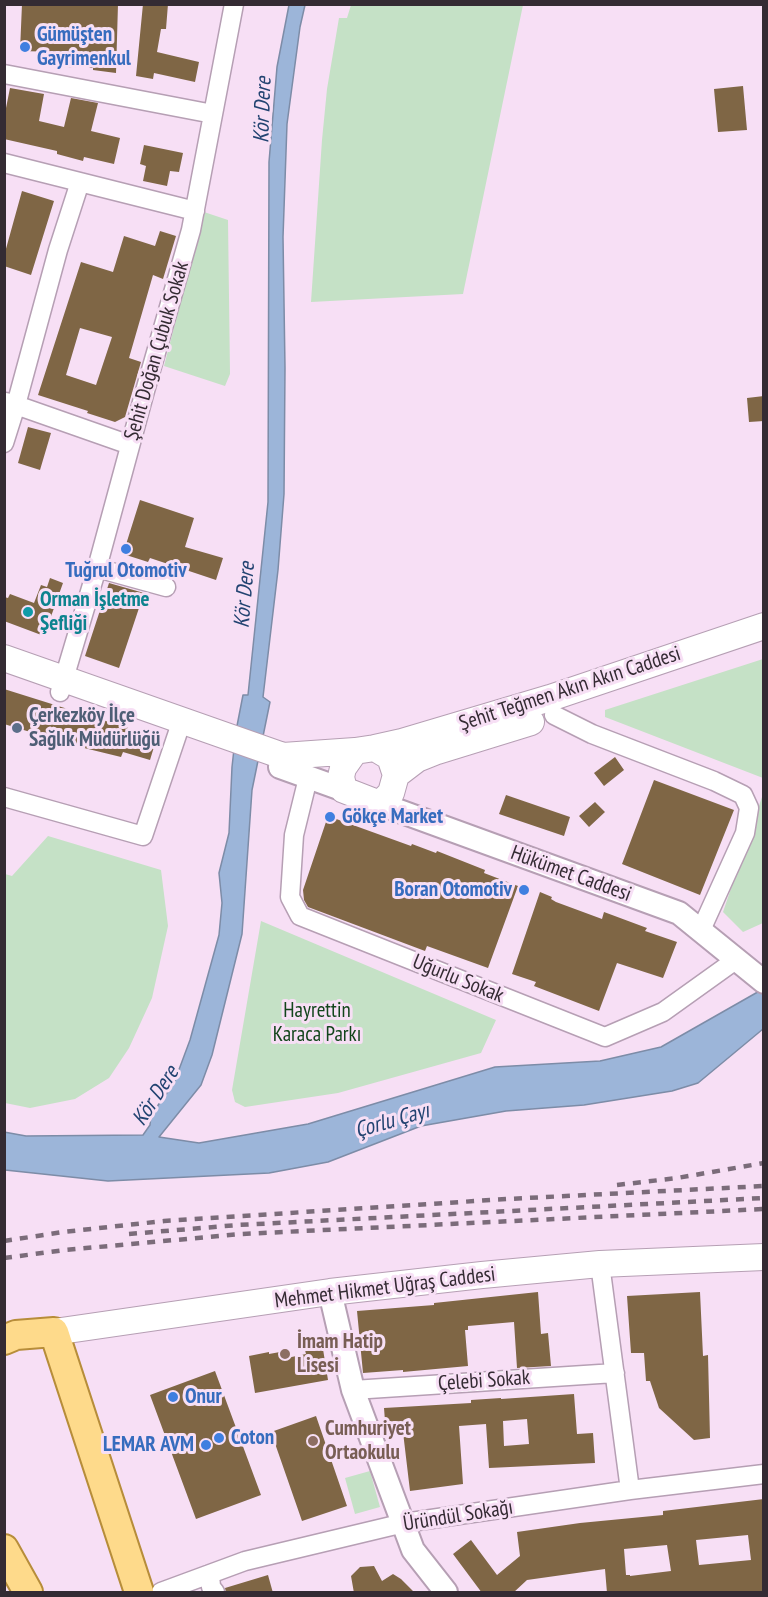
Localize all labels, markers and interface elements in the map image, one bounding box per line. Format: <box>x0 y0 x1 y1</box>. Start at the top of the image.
place label: Gümüşten Gayrimenkul <box>37 22 131 72</box>
marker: Gümüşten Gayrimenkul <box>18 40 32 54</box>
water label: Kör Dere <box>249 77 277 143</box>
street label: Şehit Doğan Çubuk Sokak <box>119 259 195 443</box>
marker: Tuğrul Otomotiv <box>119 542 133 556</box>
place label: Tuğrul Otomotiv <box>65 558 187 584</box>
water label: Kör Dere <box>229 561 261 629</box>
place label: Orman İşletme Şefliği <box>40 587 150 637</box>
marker: Orman İşletme Şefliği <box>21 605 35 619</box>
street label: Şehit Teğmen Akın Akın Caddesi <box>456 641 684 737</box>
place label: Çerkezköy İlçe Sağlık Müdürlüğü <box>29 703 160 753</box>
marker: Çerkezköy İlçe Sağlık Müdürlüğü <box>10 721 24 735</box>
place label: Gökçe Market <box>342 804 443 830</box>
marker: Gökçe Market <box>323 810 337 824</box>
street label: Hükümet Caddesi <box>507 841 635 907</box>
place label: Boran Otomotiv <box>394 877 512 903</box>
marker: Boran Otomotiv <box>517 883 531 897</box>
street label: Uğurlu Sokak <box>409 949 507 1009</box>
park label: Hayrettin Karaca Parkı <box>273 998 361 1048</box>
water label: Kör Dere <box>127 1061 185 1131</box>
water label: Çorlu Çayı <box>352 1098 432 1144</box>
street label: Mehmet Hikmet Uğraş Caddesi <box>273 1262 497 1314</box>
place label: İmam Hatip Lisesi <box>297 1329 383 1379</box>
marker: İmam Hatip Lisesi <box>278 1347 292 1361</box>
street label: Çelebi Sokak <box>437 1365 531 1397</box>
place label: Onur <box>185 1384 222 1410</box>
marker: Onur <box>166 1390 180 1404</box>
place label: Cumhuriyet Ortaokulu <box>325 1416 411 1466</box>
place label: Coton <box>231 1425 274 1451</box>
marker: Coton <box>212 1431 226 1445</box>
place label: LEMAR AVM <box>103 1432 194 1458</box>
marker: Cumhuriyet Ortaokulu <box>306 1434 320 1448</box>
marker: LEMAR AVM <box>199 1438 213 1452</box>
street label: Üründül Sokağı <box>401 1495 515 1537</box>

